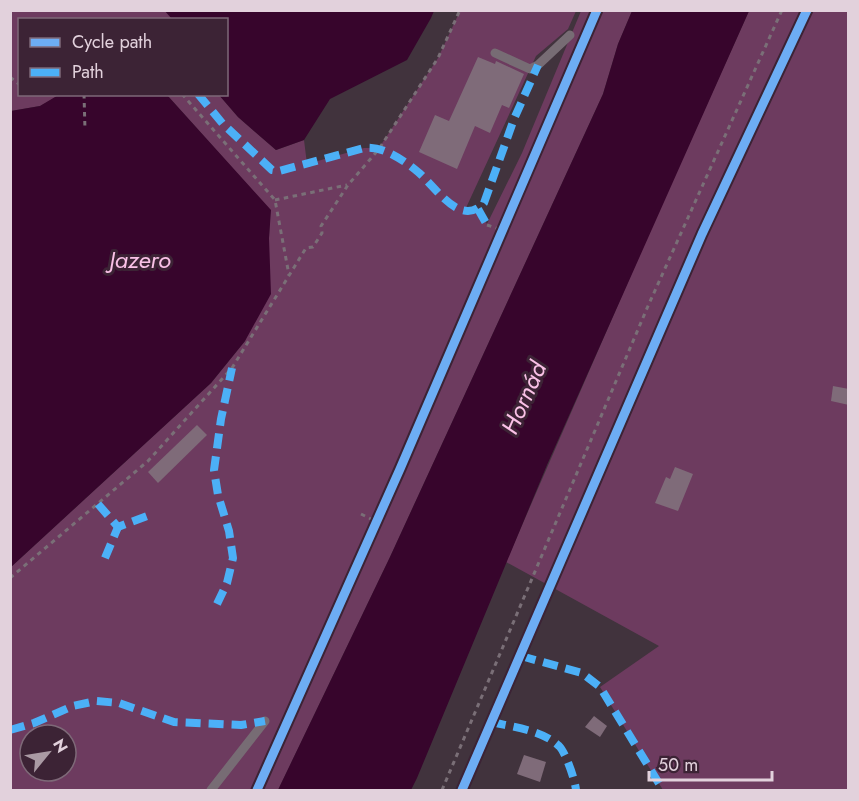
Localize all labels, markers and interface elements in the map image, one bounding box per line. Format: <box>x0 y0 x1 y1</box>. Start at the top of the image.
legend <box>18 18 228 96</box>
text: Cycle path <box>72 29 152 55</box>
text: Path <box>72 59 104 85</box>
water label: Jazero <box>105 242 171 277</box>
water label: Hornád <box>492 354 556 440</box>
north arrow <box>18 723 78 783</box>
text: N <box>47 734 74 757</box>
scale bar <box>649 744 772 782</box>
text: 50 m <box>658 752 698 778</box>

